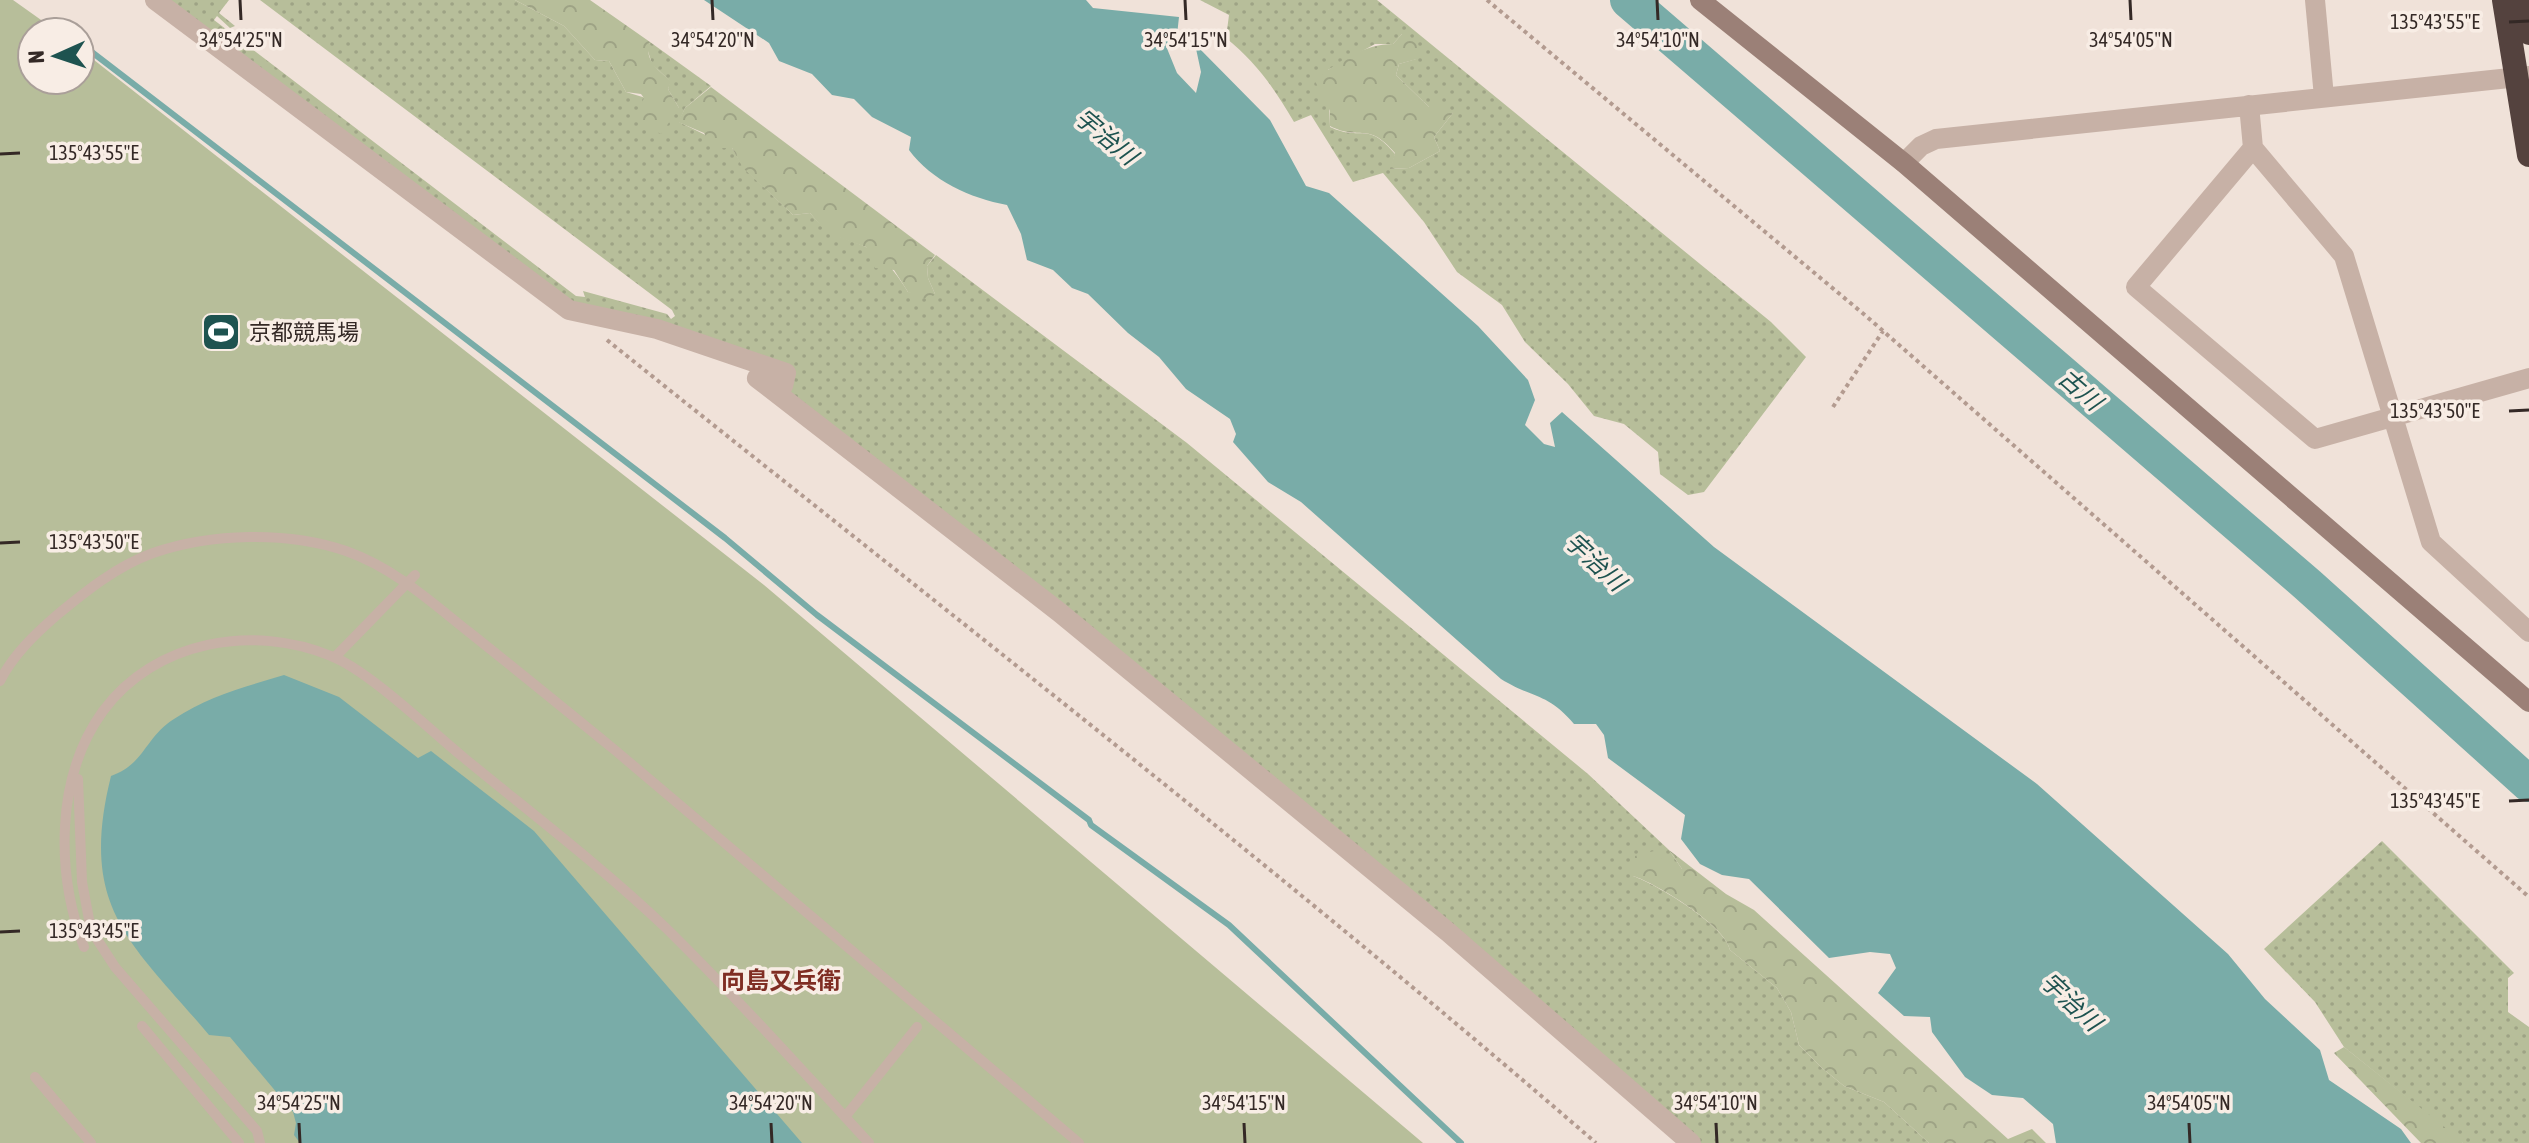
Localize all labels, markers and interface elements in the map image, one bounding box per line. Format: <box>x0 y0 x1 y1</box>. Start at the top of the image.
text: 135°43'55"E <box>2390 10 2480 33</box>
north arrow <box>16 16 96 96</box>
text: 34°54'25"N <box>199 28 283 51</box>
text: 34°54'20"N <box>671 28 755 51</box>
text: 34°54'15"N <box>1144 28 1228 51</box>
text: 34°54'10"N <box>1616 28 1700 51</box>
text: 34°54'05"N <box>2089 28 2173 51</box>
text: N <box>23 50 49 64</box>
water label: 宇治川 <box>1070 103 1145 172</box>
text: 135°43'55"E <box>49 141 139 164</box>
sports icon: 京都競馬場 <box>200 311 242 353</box>
place label: 京都競馬場 <box>249 319 359 345</box>
water label: 古川 <box>2053 364 2110 418</box>
text: 135°43'50"E <box>2390 399 2480 422</box>
water label: 宇治川 <box>1560 527 1633 598</box>
text: 135°43'50"E <box>49 530 139 553</box>
text: 135°43'45"E <box>2390 789 2480 812</box>
text: 135°43'45"E <box>49 919 139 942</box>
district label: 向島又兵衛 <box>721 967 841 994</box>
water label: 宇治川 <box>2036 967 2109 1038</box>
text: 34°54'25"N <box>257 1091 341 1114</box>
text: 34°54'20"N <box>729 1091 813 1114</box>
text: 34°54'15"N <box>1202 1091 1286 1114</box>
text: 34°54'10"N <box>1674 1091 1758 1114</box>
text: 34°54'05"N <box>2147 1091 2231 1114</box>

